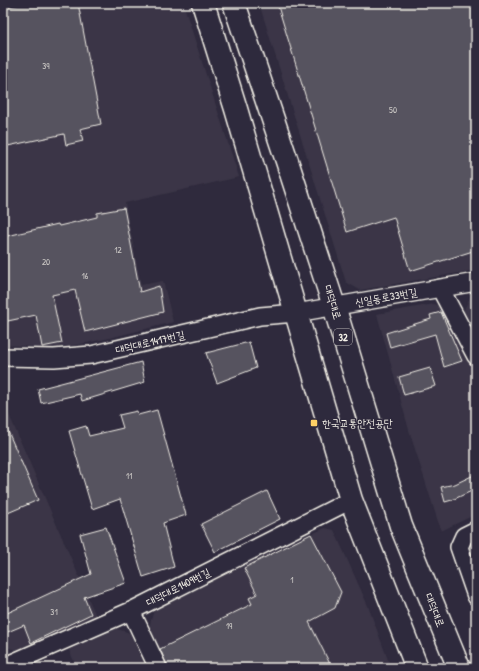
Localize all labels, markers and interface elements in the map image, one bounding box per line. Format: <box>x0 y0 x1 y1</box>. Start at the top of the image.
house number: 39 <box>42 60 50 72</box>
house number: 50 <box>389 104 397 116</box>
house number: 12 <box>114 244 123 256</box>
house number: 20 <box>42 256 50 268</box>
house number: 16 <box>82 270 89 282</box>
street label: 대덕대로 <box>321 283 345 321</box>
street label: 신일동로33번길 <box>354 285 418 309</box>
street label: 대덕대로1417번길 <box>114 327 186 357</box>
road number: 32 <box>334 329 352 345</box>
place label: 한국교통안전공단 <box>322 416 393 430</box>
marker: 한국교통안전공단 <box>309 418 319 428</box>
house number: 11 <box>126 470 132 482</box>
street label: 대덕대로1409번길 <box>144 565 213 609</box>
house number: 1 <box>290 574 294 586</box>
street label: 대덕대로 <box>422 591 448 629</box>
house number: 31 <box>50 606 58 618</box>
house number: 19 <box>226 620 233 632</box>

